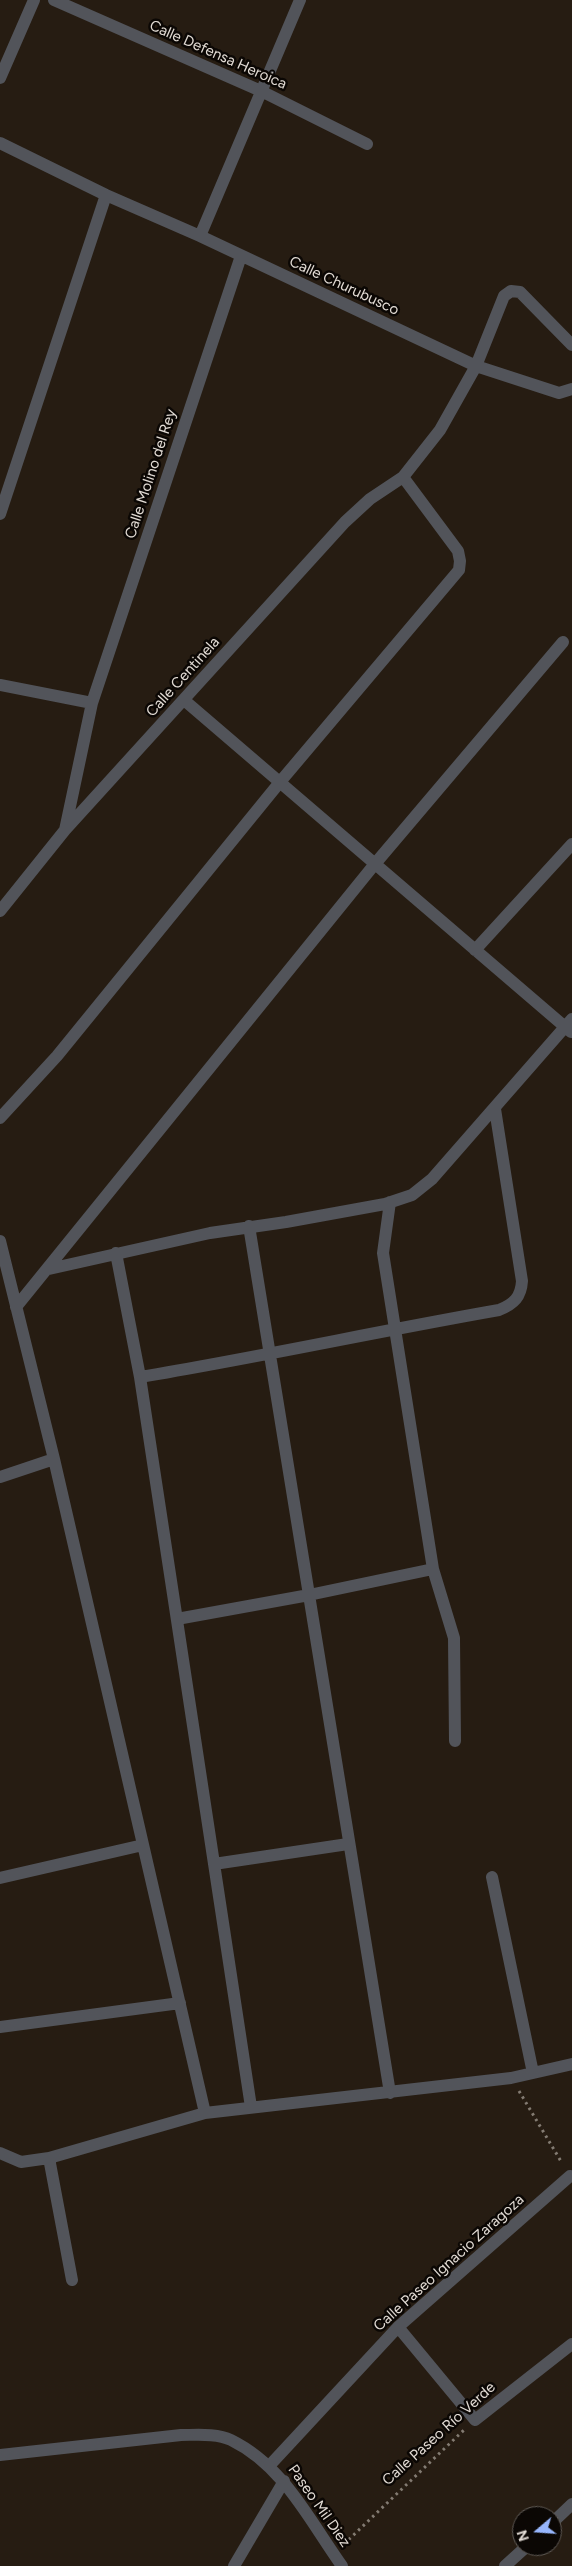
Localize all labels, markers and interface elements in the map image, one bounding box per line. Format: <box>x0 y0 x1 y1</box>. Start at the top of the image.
street label: Calle Defensa Heroica <box>147 17 289 93</box>
street label: Calle Churubusco <box>286 253 402 319</box>
street label: Calle Molino del Rey <box>122 407 180 541</box>
street label: Calle Centinela <box>143 633 223 721</box>
street label: Calle Paseo Ignacio Zaragoza <box>370 2191 528 2335</box>
street label: Calle Paseo Río Verde <box>379 2378 499 2490</box>
street label: Paseo Mil Diez <box>284 2461 354 2551</box>
north arrow <box>512 2506 562 2556</box>
text: N <box>513 2528 533 2543</box>

